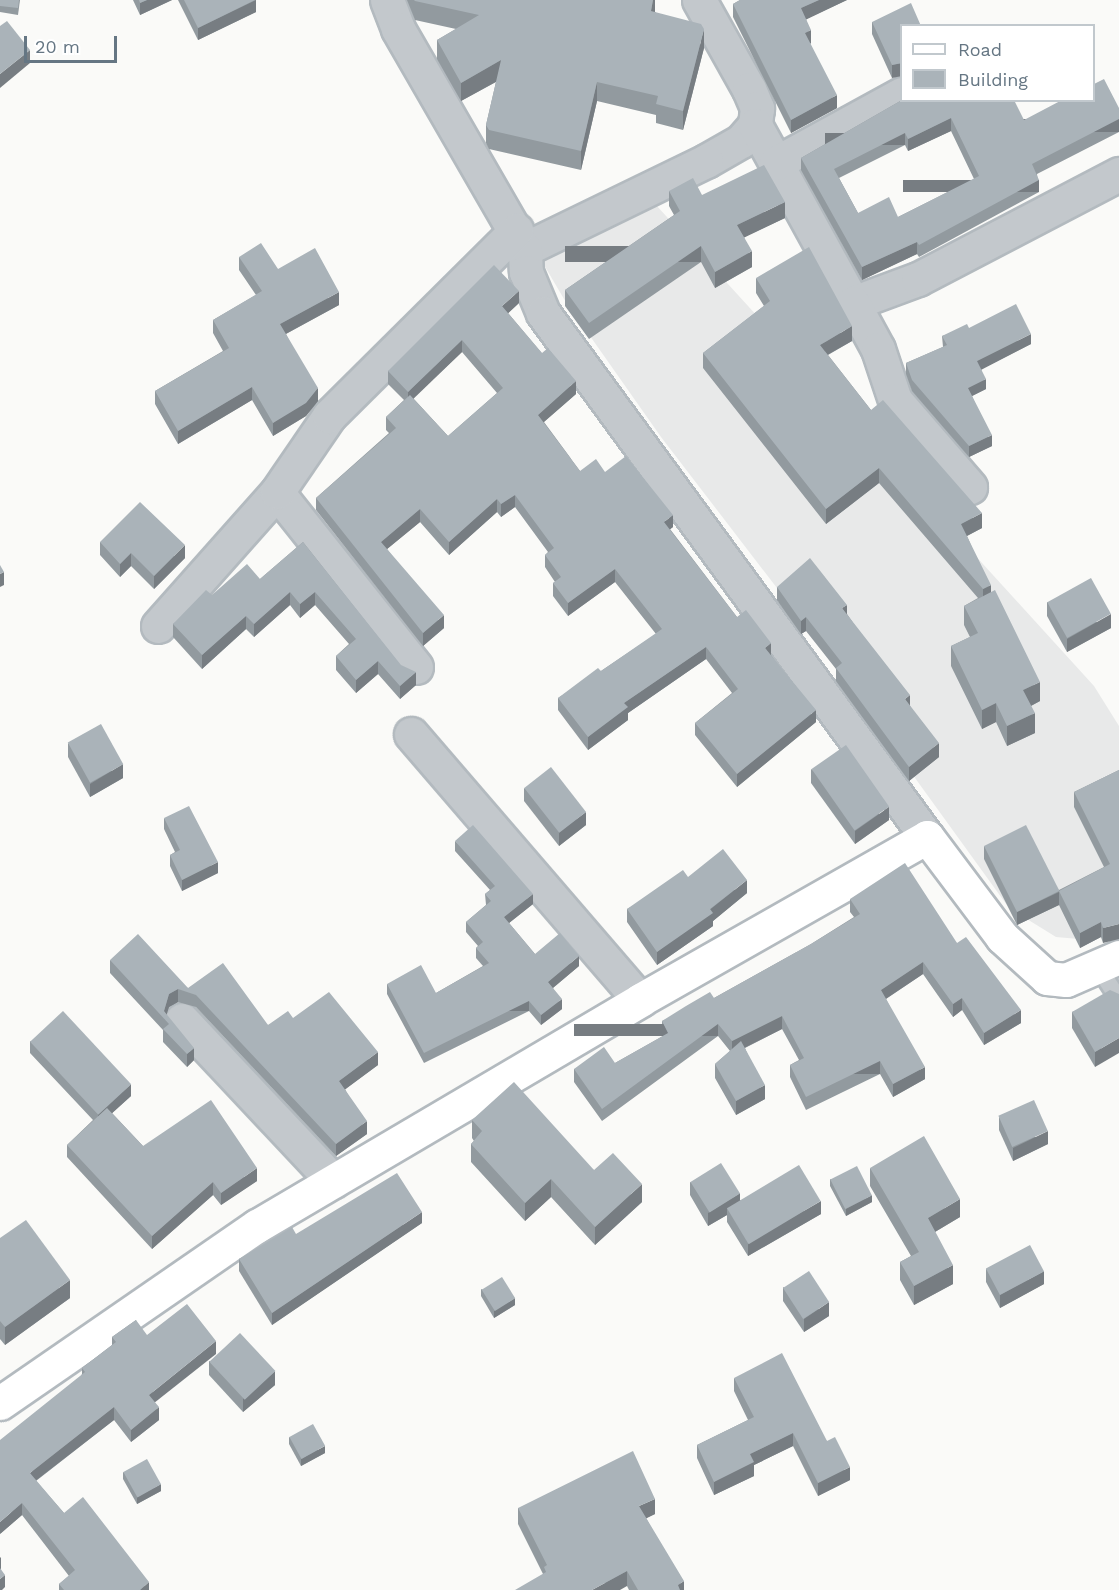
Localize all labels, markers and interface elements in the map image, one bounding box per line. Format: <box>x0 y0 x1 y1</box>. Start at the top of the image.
scale bar <box>27 24 120 62</box>
legend <box>900 24 1095 102</box>
text: 20 m <box>35 36 80 57</box>
text: Road <box>958 39 1002 60</box>
text: Building <box>958 69 1028 90</box>

